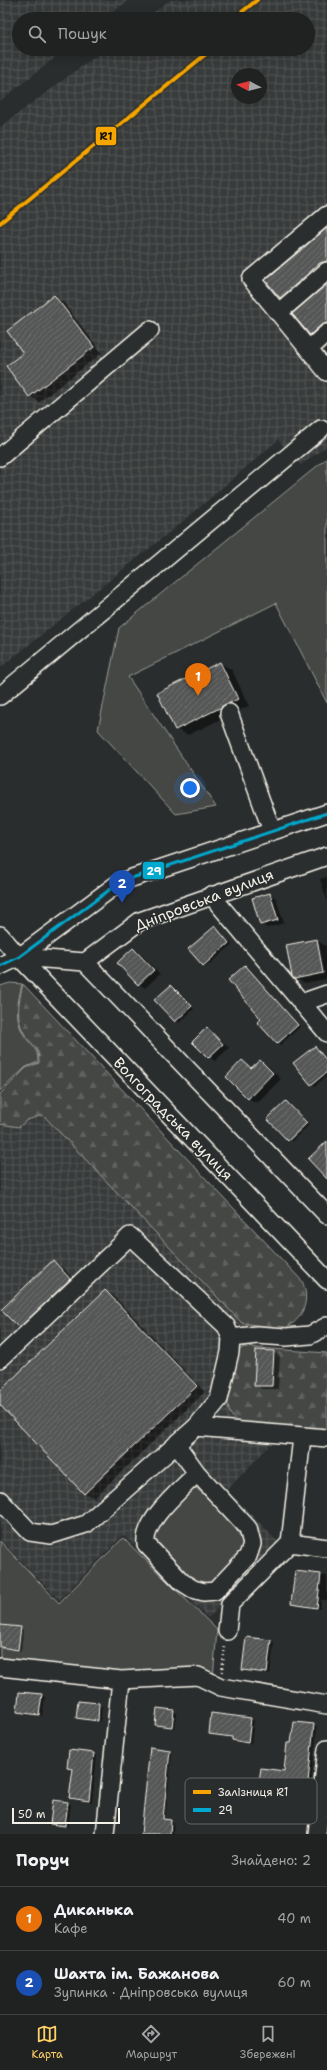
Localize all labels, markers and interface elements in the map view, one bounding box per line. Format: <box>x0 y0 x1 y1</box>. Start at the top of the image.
search box <box>12 12 315 56</box>
icon: search <box>26 23 48 45</box>
text: Пошук <box>58 24 107 44</box>
north arrow <box>231 68 267 104</box>
line badge: R1 <box>95 126 117 146</box>
text: R1 <box>100 129 112 144</box>
pin: 1 <box>185 663 211 696</box>
your location <box>180 778 200 798</box>
line badge: 29 <box>142 861 165 880</box>
street label: Дніпровська вулиця <box>132 864 276 936</box>
text: 29 <box>147 864 162 879</box>
pin: 2 <box>109 870 135 903</box>
street label: Волгоградська вулиця <box>109 1053 237 1185</box>
legend <box>185 1778 317 1824</box>
text: Залізниця R1 <box>218 1785 288 1800</box>
text: 29 <box>218 1803 233 1818</box>
scale bar <box>12 1806 120 1825</box>
text: 50 m <box>18 1807 46 1822</box>
text: Поруч <box>16 1849 69 1871</box>
text: Знайдено: 2 <box>231 1852 311 1869</box>
text: Диканька <box>54 1900 133 1920</box>
text: 1 <box>26 1910 32 1927</box>
text: 40 m <box>277 1910 311 1927</box>
text: Кафе <box>54 1920 88 1937</box>
text: Шахта ім. Бажанова <box>54 1964 219 1984</box>
text: 2 <box>24 1974 34 1991</box>
text: 60 m <box>278 1974 311 1991</box>
text: Зупинка · Дніпровська вулиця <box>54 1984 248 2001</box>
tab: Карта <box>31 2023 63 2062</box>
tab: Маршрут <box>126 2023 177 2062</box>
tab: Збережені <box>240 2023 296 2062</box>

